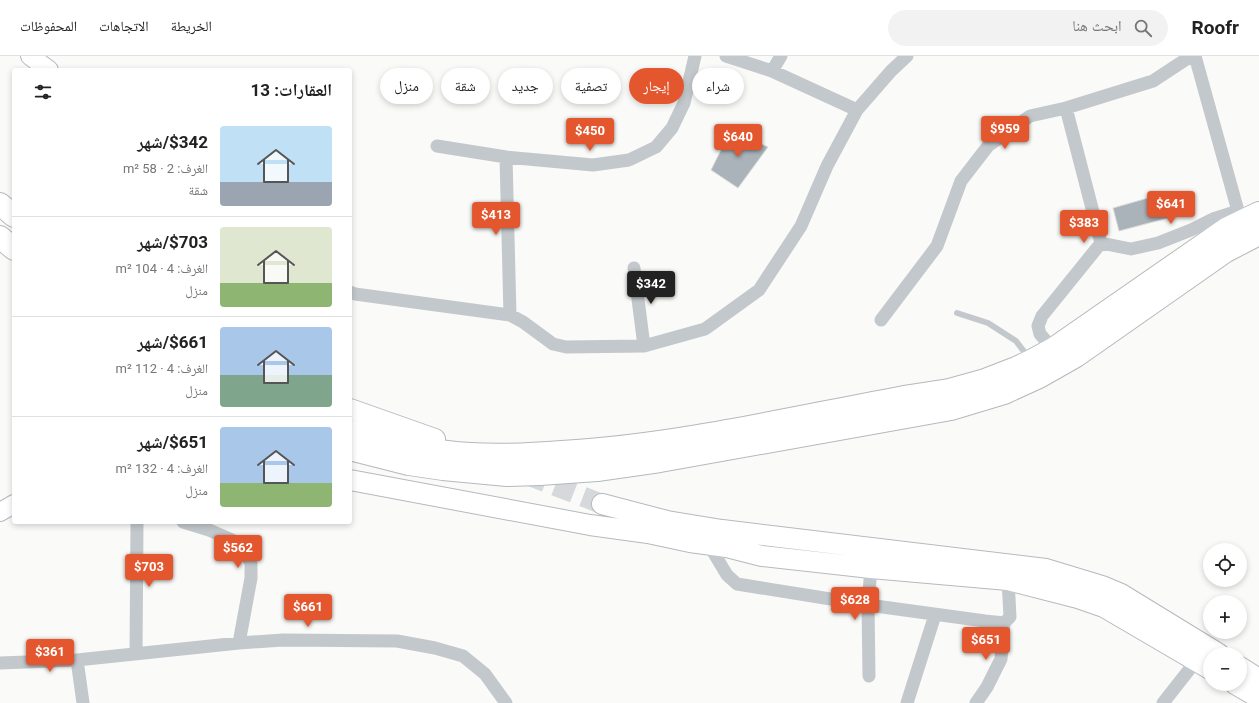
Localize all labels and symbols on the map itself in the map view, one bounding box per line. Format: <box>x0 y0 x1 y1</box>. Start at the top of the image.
pin: $959 <box>981 116 1029 150</box>
pin: $450 <box>566 118 614 152</box>
pin: $640 <box>714 124 762 158</box>
pin: $641 <box>1147 191 1195 225</box>
pin: $413 <box>472 202 520 236</box>
pin: $383 <box>1060 210 1108 244</box>
pin: $342 <box>627 271 675 305</box>
pin: $562 <box>214 535 262 569</box>
pin: $703 <box>125 554 173 588</box>
pin: $628 <box>831 587 879 621</box>
pin: $661 <box>284 594 332 628</box>
pin: $651 <box>962 627 1010 661</box>
pin: $361 <box>26 639 74 673</box>

